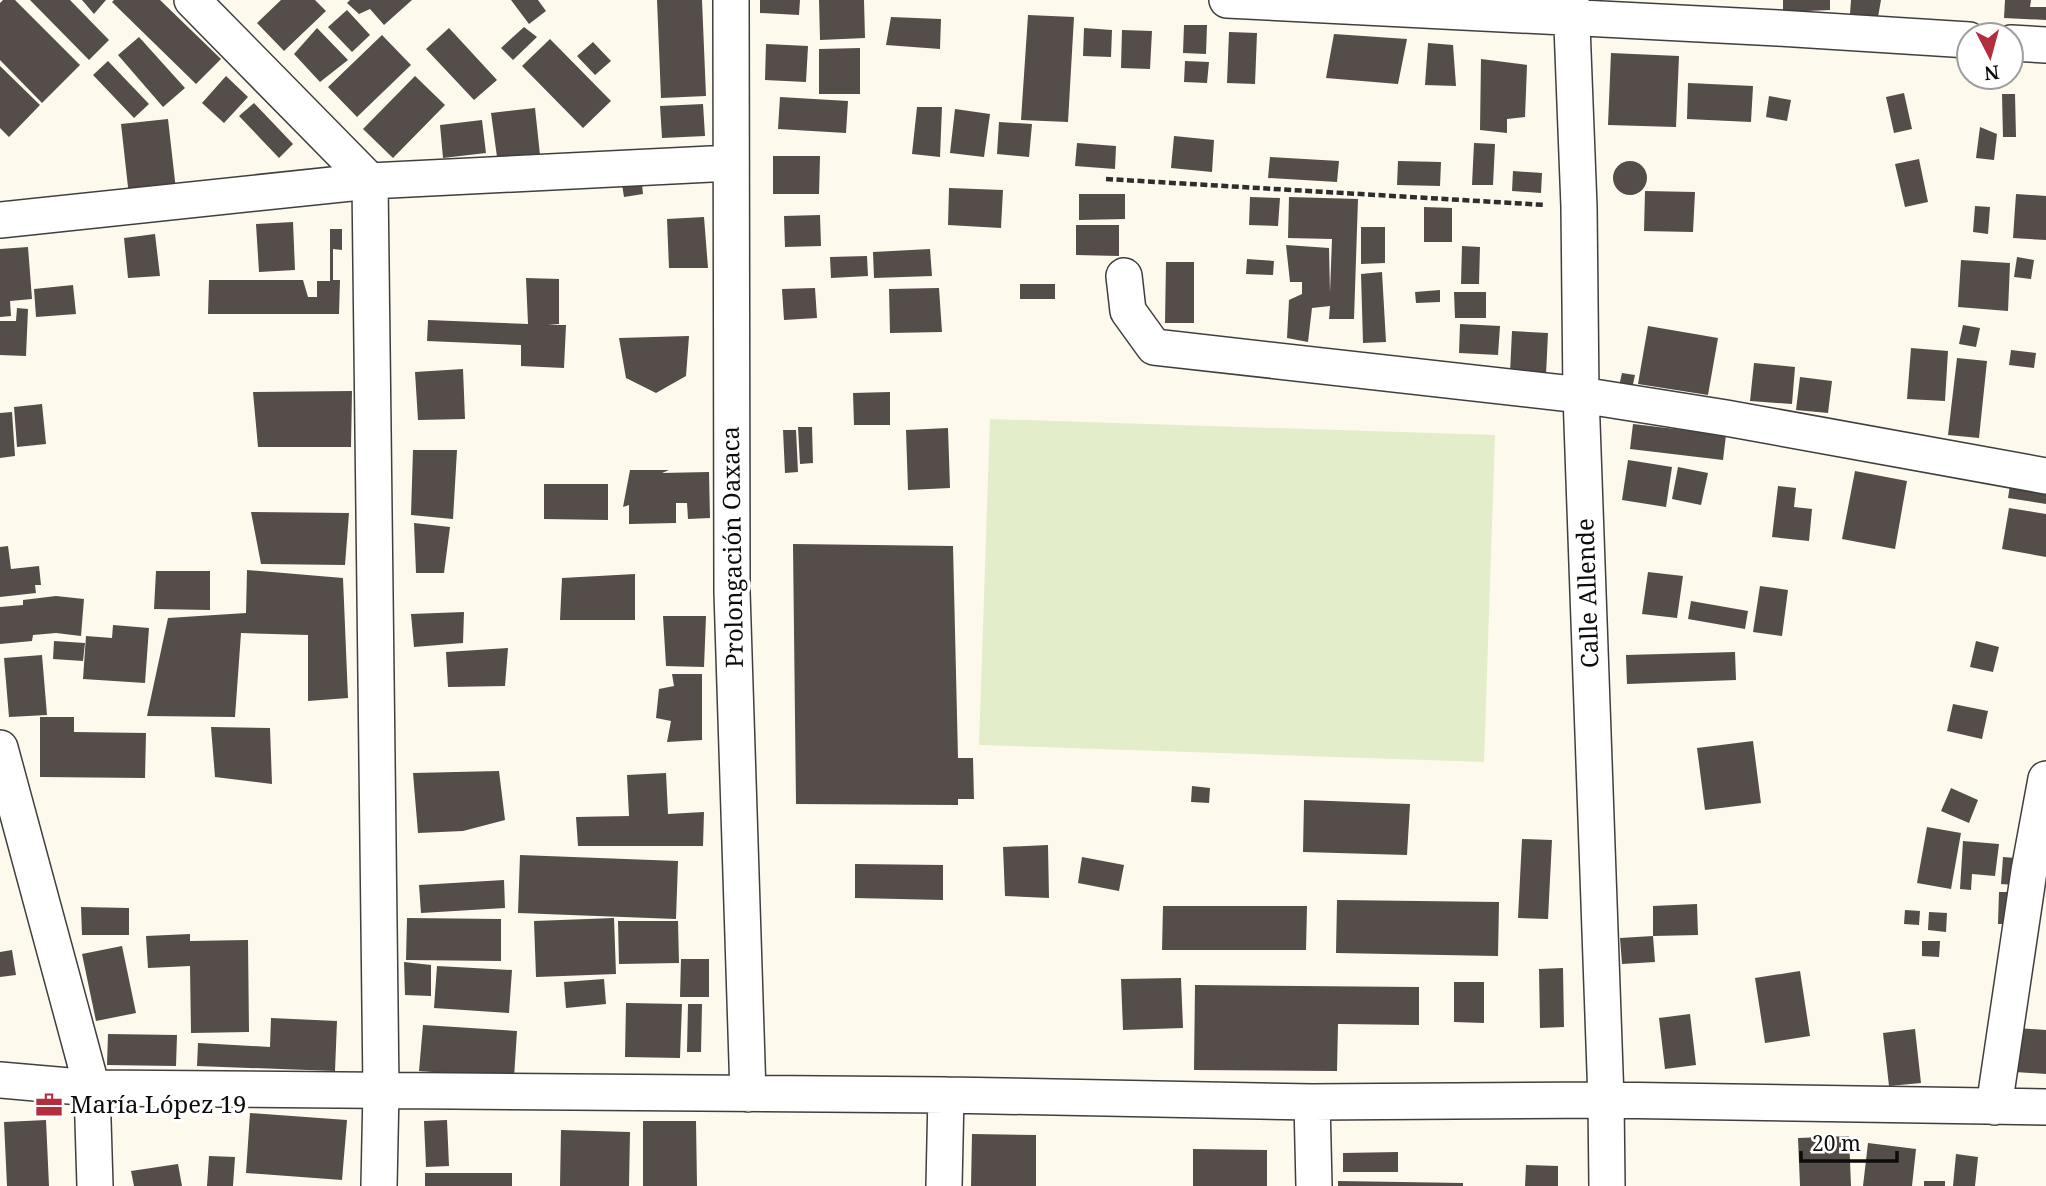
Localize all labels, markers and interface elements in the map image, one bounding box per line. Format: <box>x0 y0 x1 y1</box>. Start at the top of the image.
north arrow <box>1955 21 2025 91</box>
text: N <box>1983 59 2001 87</box>
street label: Prolongación Oaxaca <box>713 426 750 668</box>
street label: Calle Allende <box>1567 518 1606 669</box>
place label: María López 19 <box>70 1087 246 1120</box>
office icon: María López 19 <box>34 1090 64 1120</box>
scale bar <box>1801 1120 1897 1164</box>
text: 20 m <box>1812 1129 1861 1157</box>

